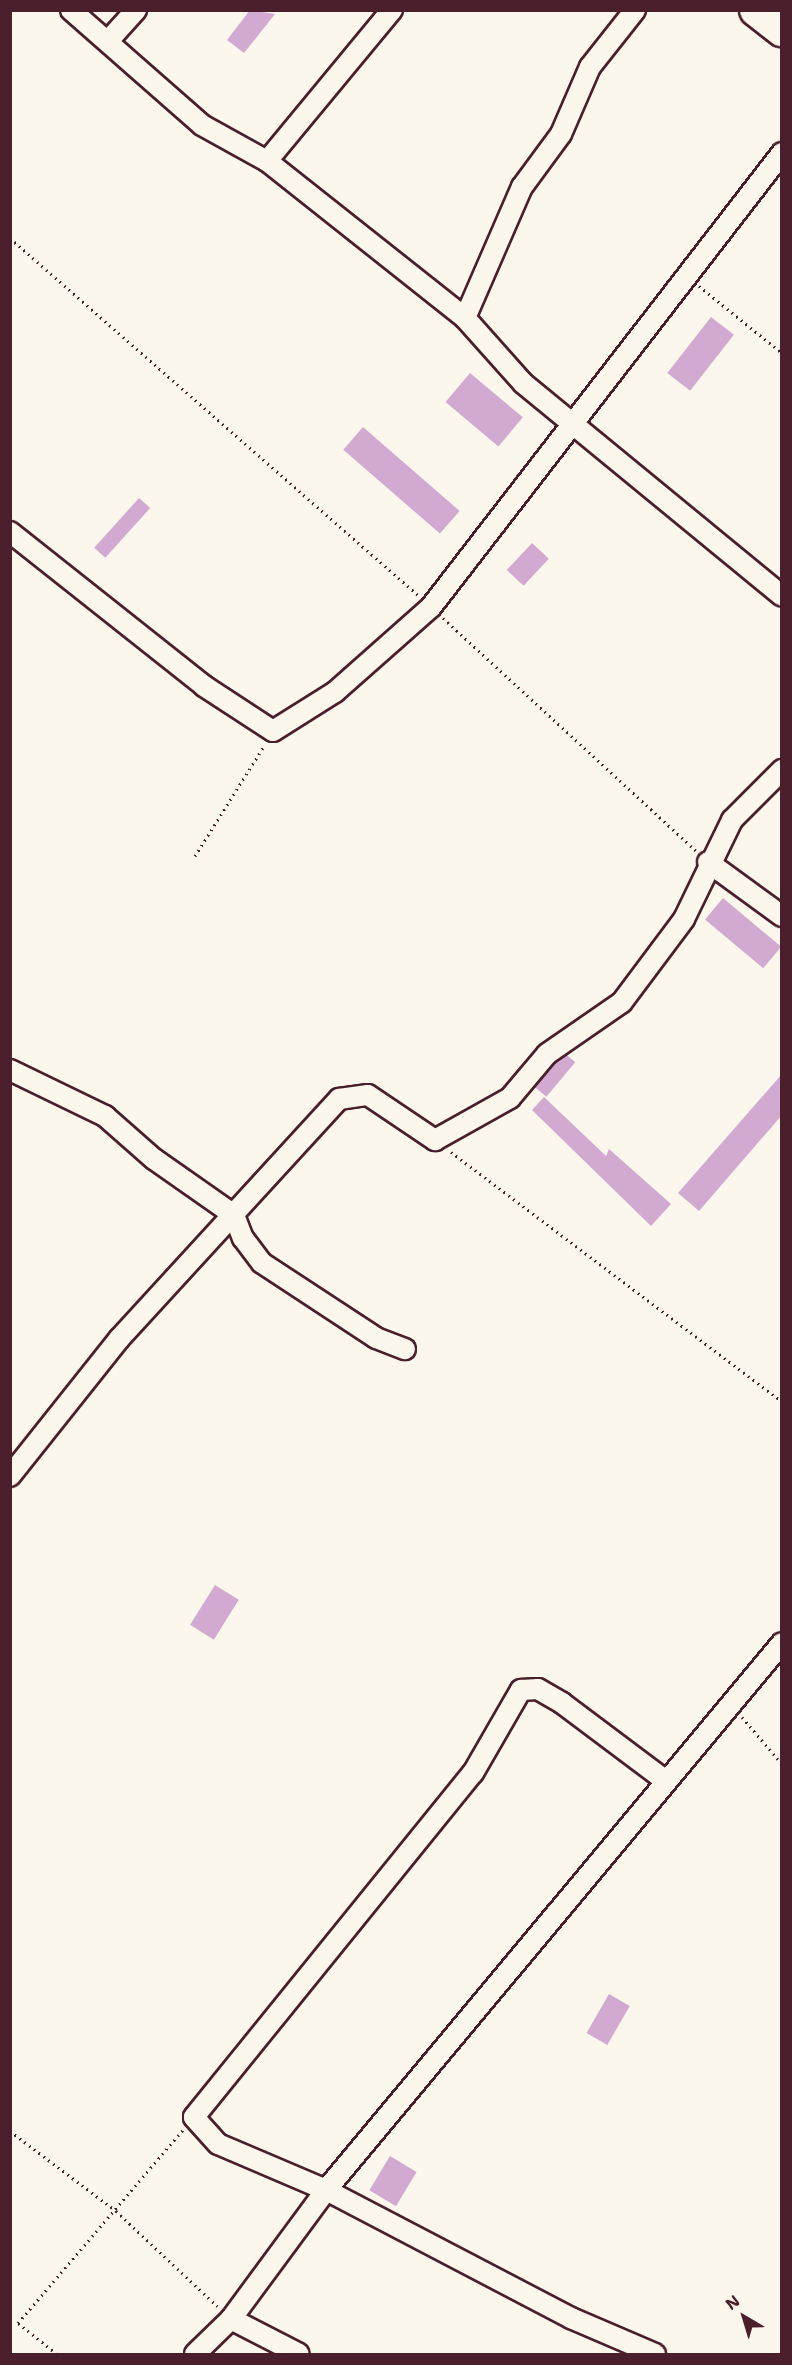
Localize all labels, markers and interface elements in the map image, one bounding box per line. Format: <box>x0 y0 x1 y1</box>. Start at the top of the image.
north arrow <box>714 2287 774 2347</box>
text: N <box>721 2290 744 2315</box>

